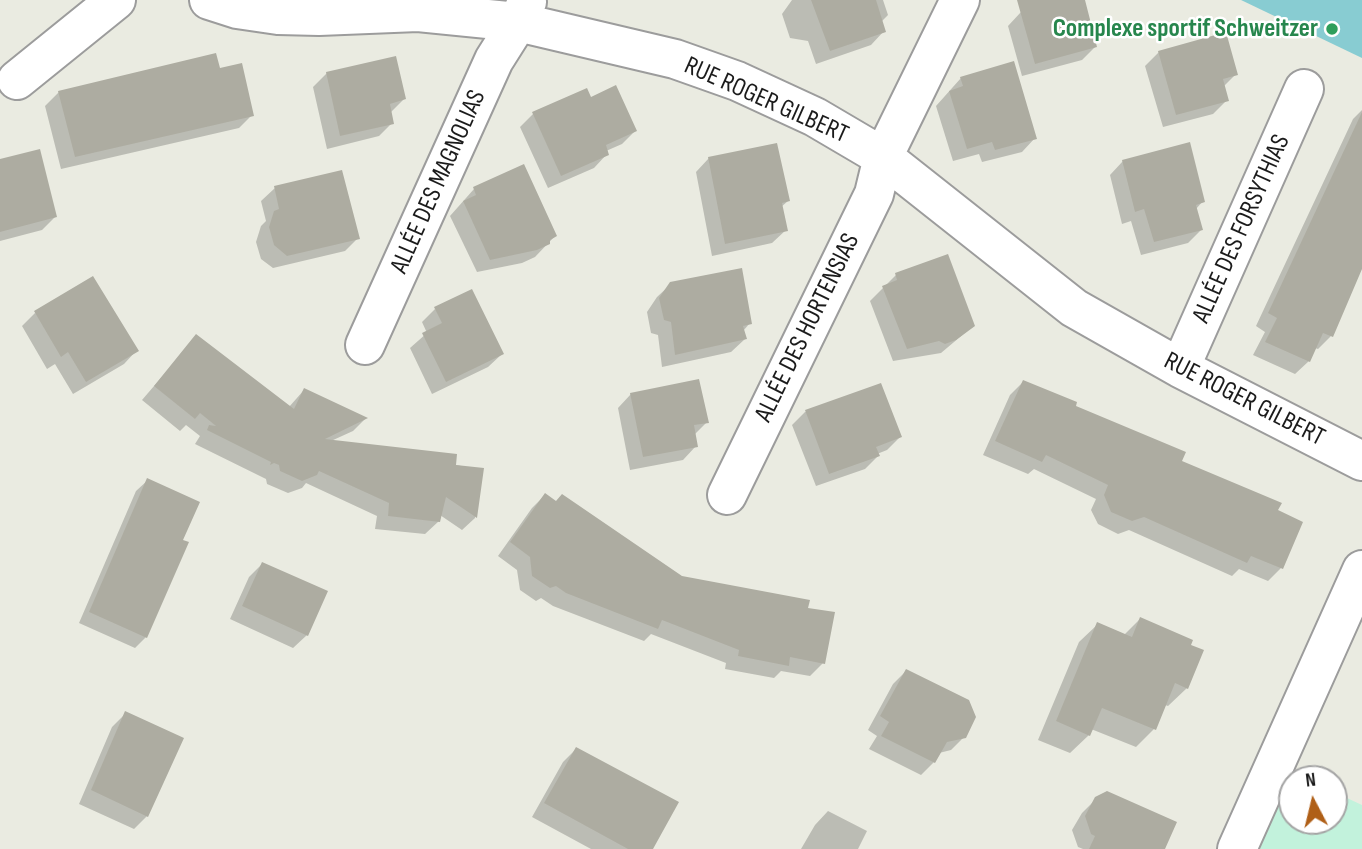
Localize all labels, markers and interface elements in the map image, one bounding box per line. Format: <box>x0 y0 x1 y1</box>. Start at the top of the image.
place label: Complexe sportif Schweitzer <box>1053 13 1318 45</box>
marker: Complexe sportif Schweitzer <box>1324 21 1340 37</box>
street label: RUE ROGER GILBERT <box>679 51 853 151</box>
street label: ALLÉE DES MAGNOLIAS <box>385 86 493 278</box>
street label: ALLÉE DES FORSYTHIAS <box>1187 130 1297 328</box>
street label: ALLÉE DES HORTENSIAS <box>749 229 867 427</box>
street label: RUE ROGER GILBERT <box>1158 346 1330 454</box>
north arrow <box>1278 765 1348 835</box>
text: N <box>1304 769 1317 793</box>

